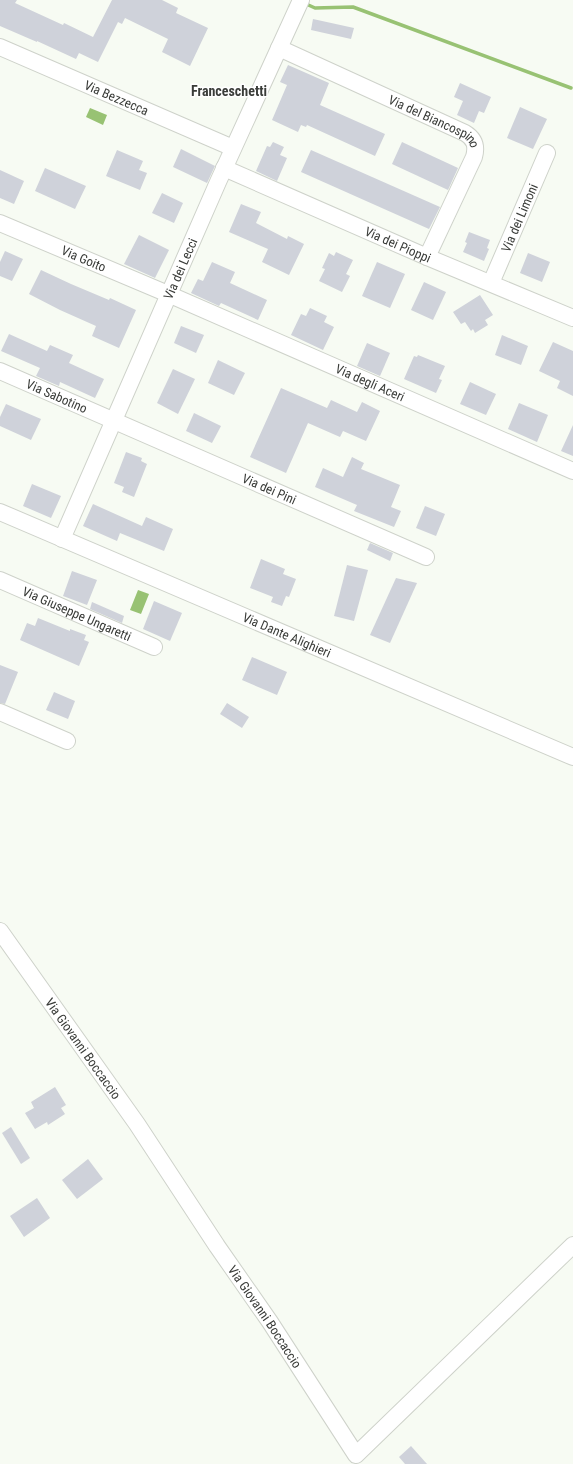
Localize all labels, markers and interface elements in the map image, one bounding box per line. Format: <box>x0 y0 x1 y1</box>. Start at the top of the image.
street label: Via Bezzecca <box>82 77 151 118</box>
district label: Franceschetti <box>191 83 267 99</box>
street label: Via del Biancospino <box>386 92 482 149</box>
street label: Via dei Limoni <box>498 182 541 254</box>
street label: Via dei Pioppi <box>362 224 433 266</box>
street label: Via dei Lecci <box>161 236 201 302</box>
street label: Via Goito <box>59 243 108 275</box>
street label: Via degli Aceri <box>333 361 407 404</box>
street label: Via Sabotino <box>24 376 89 416</box>
street label: Via dei Pini <box>240 471 299 507</box>
street label: Via Giuseppe Ungaretti <box>20 584 134 644</box>
street label: Via Dante Alighieri <box>240 610 333 661</box>
street label: Via Giovanni Boccaccio <box>42 995 124 1102</box>
street label: Via Giovanni Boccaccio <box>225 1263 305 1371</box>

